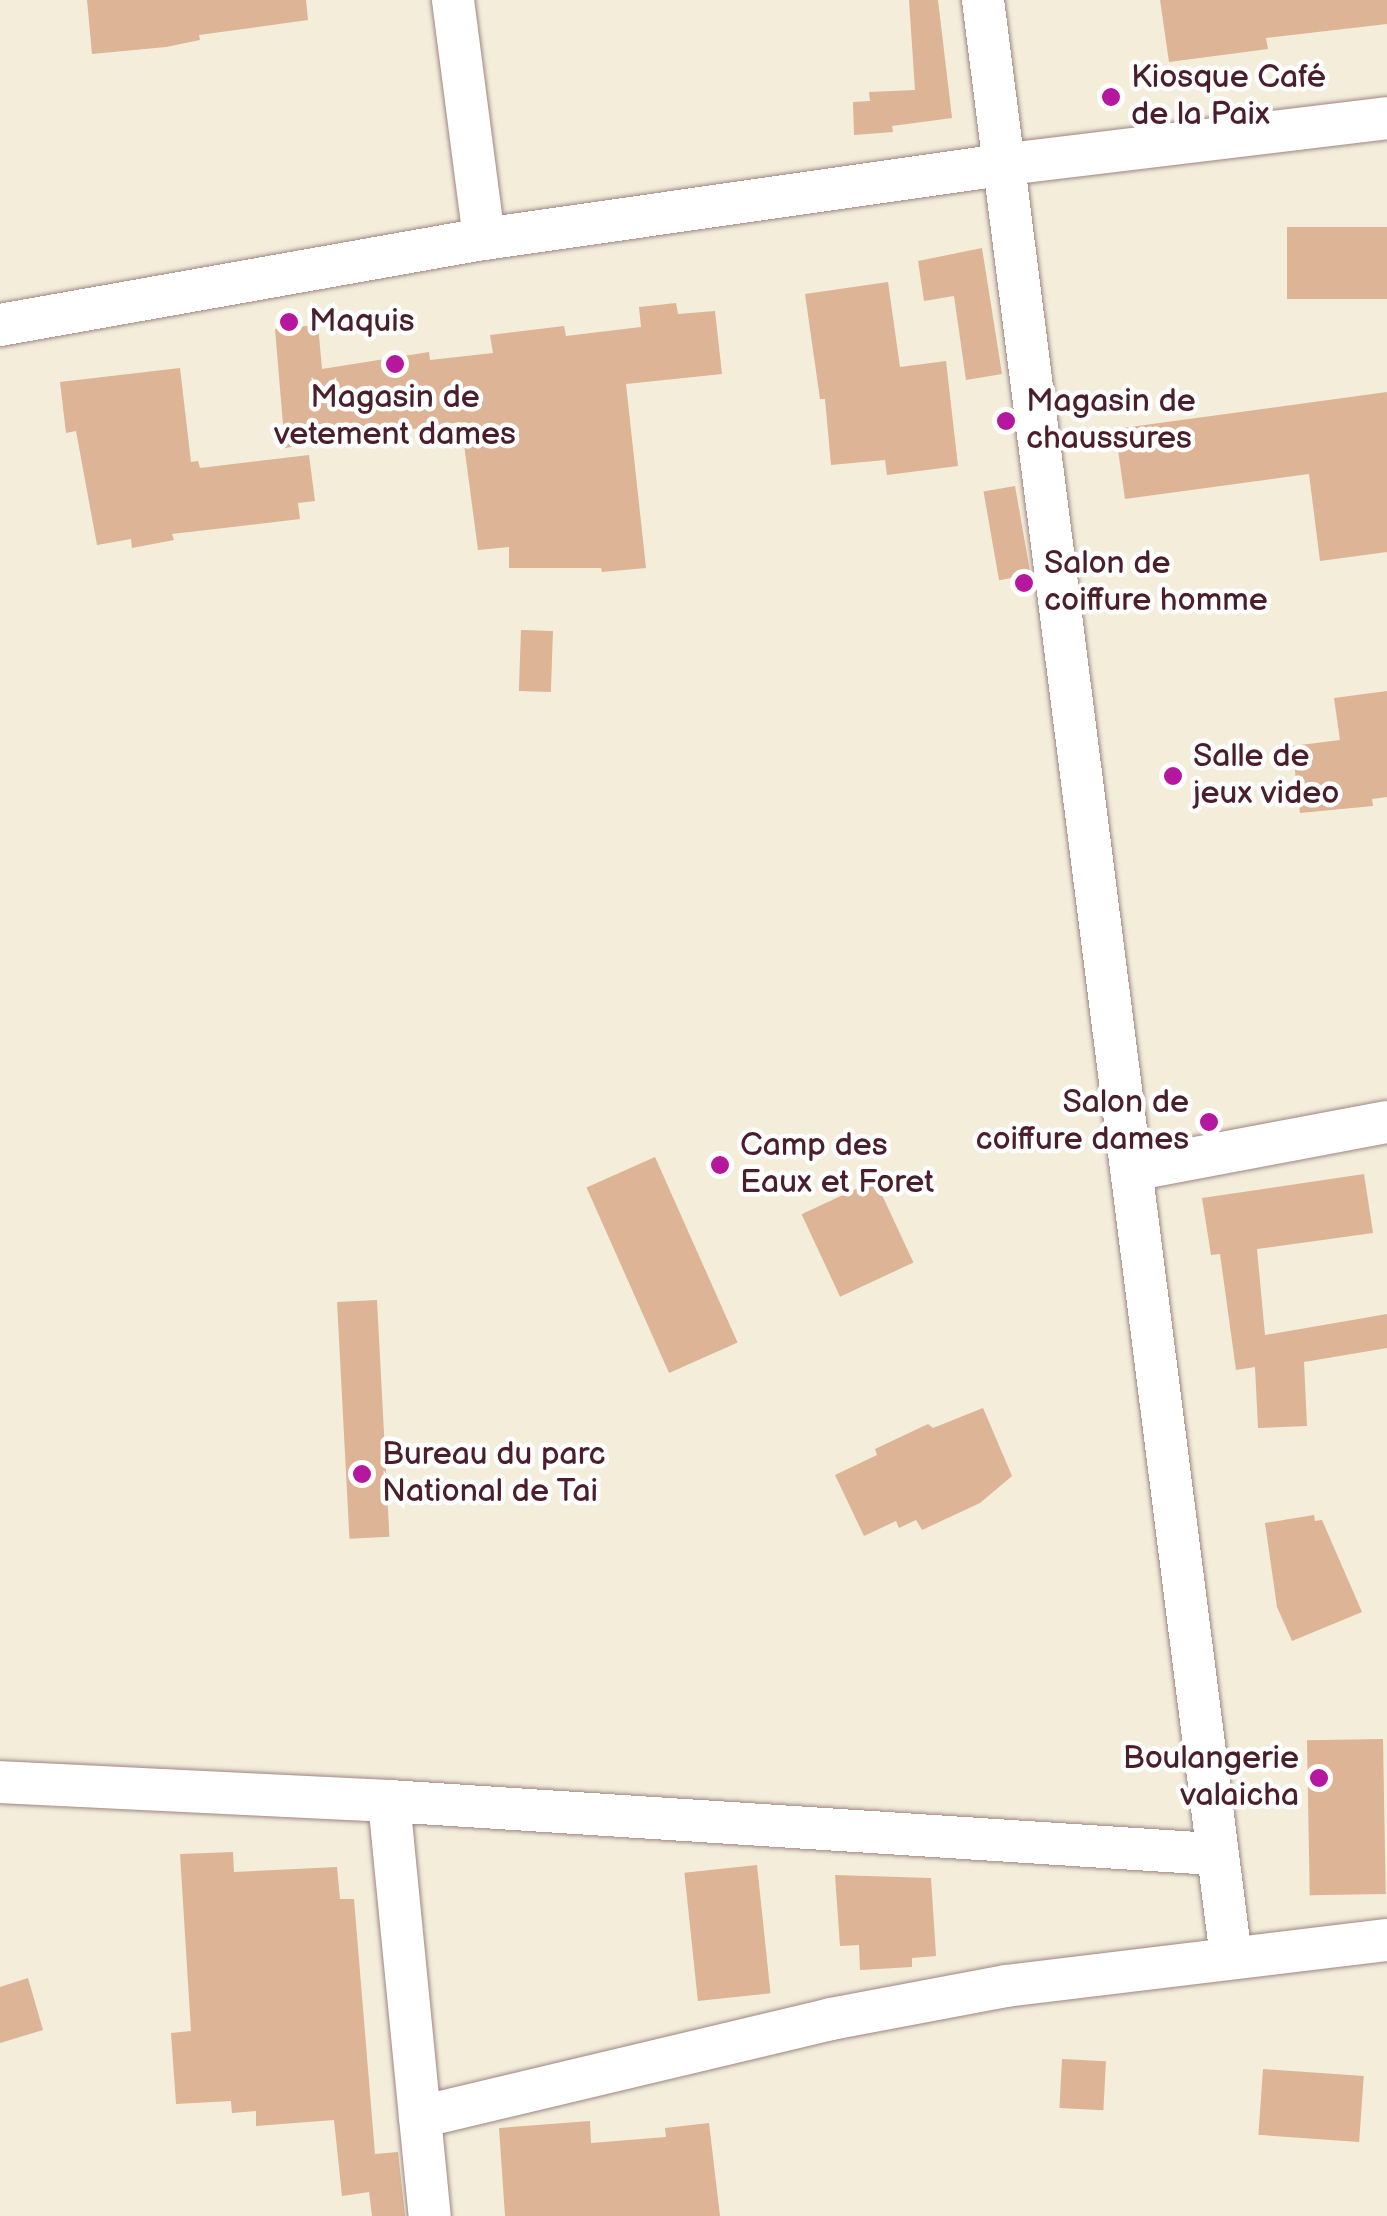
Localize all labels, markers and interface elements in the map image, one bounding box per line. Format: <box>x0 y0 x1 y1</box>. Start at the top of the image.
place label: Kiosque Café de la Paix <box>1131 60 1326 135</box>
marker: Kiosque Café de la Paix <box>1100 86 1122 108</box>
place label: Maquis <box>309 303 415 341</box>
marker: Maquis <box>278 311 300 333</box>
marker: Magasin de vetement dames <box>384 353 406 375</box>
place label: Magasin de vetement dames <box>274 380 516 455</box>
place label: Magasin de chaussures <box>1026 384 1196 459</box>
marker: Magasin de chaussures <box>995 410 1017 432</box>
place label: Salon de coiffure homme <box>1044 546 1268 621</box>
marker: Salon de coiffure homme <box>1013 572 1035 594</box>
place label: Salle de jeux video <box>1193 739 1339 814</box>
marker: Salle de jeux video <box>1162 765 1184 787</box>
place label: Salon de coiffure dames <box>975 1085 1189 1160</box>
marker: Salon de coiffure dames <box>1198 1111 1220 1133</box>
place label: Camp des Eaux et Foret <box>740 1128 934 1203</box>
marker: Camp des Eaux et Foret <box>709 1154 731 1176</box>
place label: Bureau du parc National de Tai <box>382 1437 606 1512</box>
marker: Bureau du parc National de Tai <box>351 1463 373 1485</box>
place label: Boulangerie valaicha <box>1123 1741 1299 1816</box>
marker: Boulangerie valaicha <box>1308 1767 1330 1789</box>

